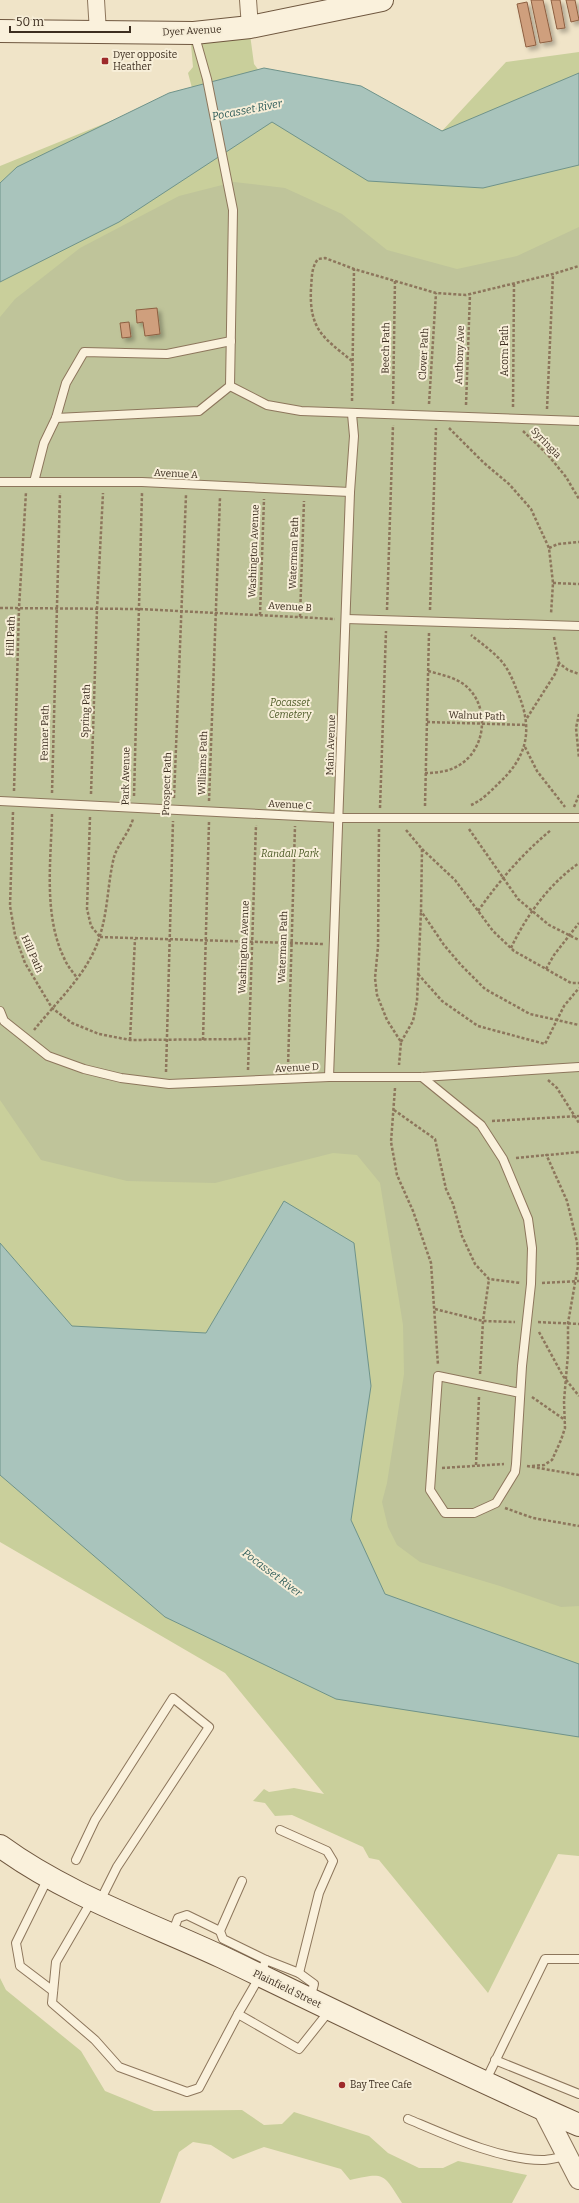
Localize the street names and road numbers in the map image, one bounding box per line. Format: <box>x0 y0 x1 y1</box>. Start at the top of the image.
street label: Dyer Avenue <box>162 23 222 39</box>
street label: Beech Path <box>380 321 392 374</box>
street label: Anthony Ave <box>453 325 467 385</box>
street label: Acorn Path <box>499 325 511 377</box>
street label: Clover Path <box>417 327 431 381</box>
street label: Syringia <box>528 425 564 461</box>
street label: Avenue A <box>154 467 199 481</box>
street label: Washington Avenue <box>246 504 262 598</box>
street label: Waterman Path <box>287 516 301 589</box>
street label: Avenue B <box>268 600 312 614</box>
street label: Hill Path <box>4 615 18 656</box>
street label: Spring Path <box>79 683 93 738</box>
street label: Fenner Path <box>39 704 52 761</box>
street label: Walnut Path <box>448 709 506 723</box>
street label: Main Avenue <box>324 714 338 776</box>
street label: Williams Path <box>196 730 210 795</box>
street label: Park Avenue <box>119 747 133 805</box>
street label: Prospect Path <box>160 751 174 816</box>
street label: Avenue C <box>268 798 312 812</box>
street label: Washington Avenue <box>236 900 252 994</box>
street label: Waterman Path <box>276 910 290 983</box>
street label: Hill Path <box>18 933 46 975</box>
street label: Avenue D <box>275 1061 319 1075</box>
street label: Plainfield Street <box>251 1967 323 2011</box>

